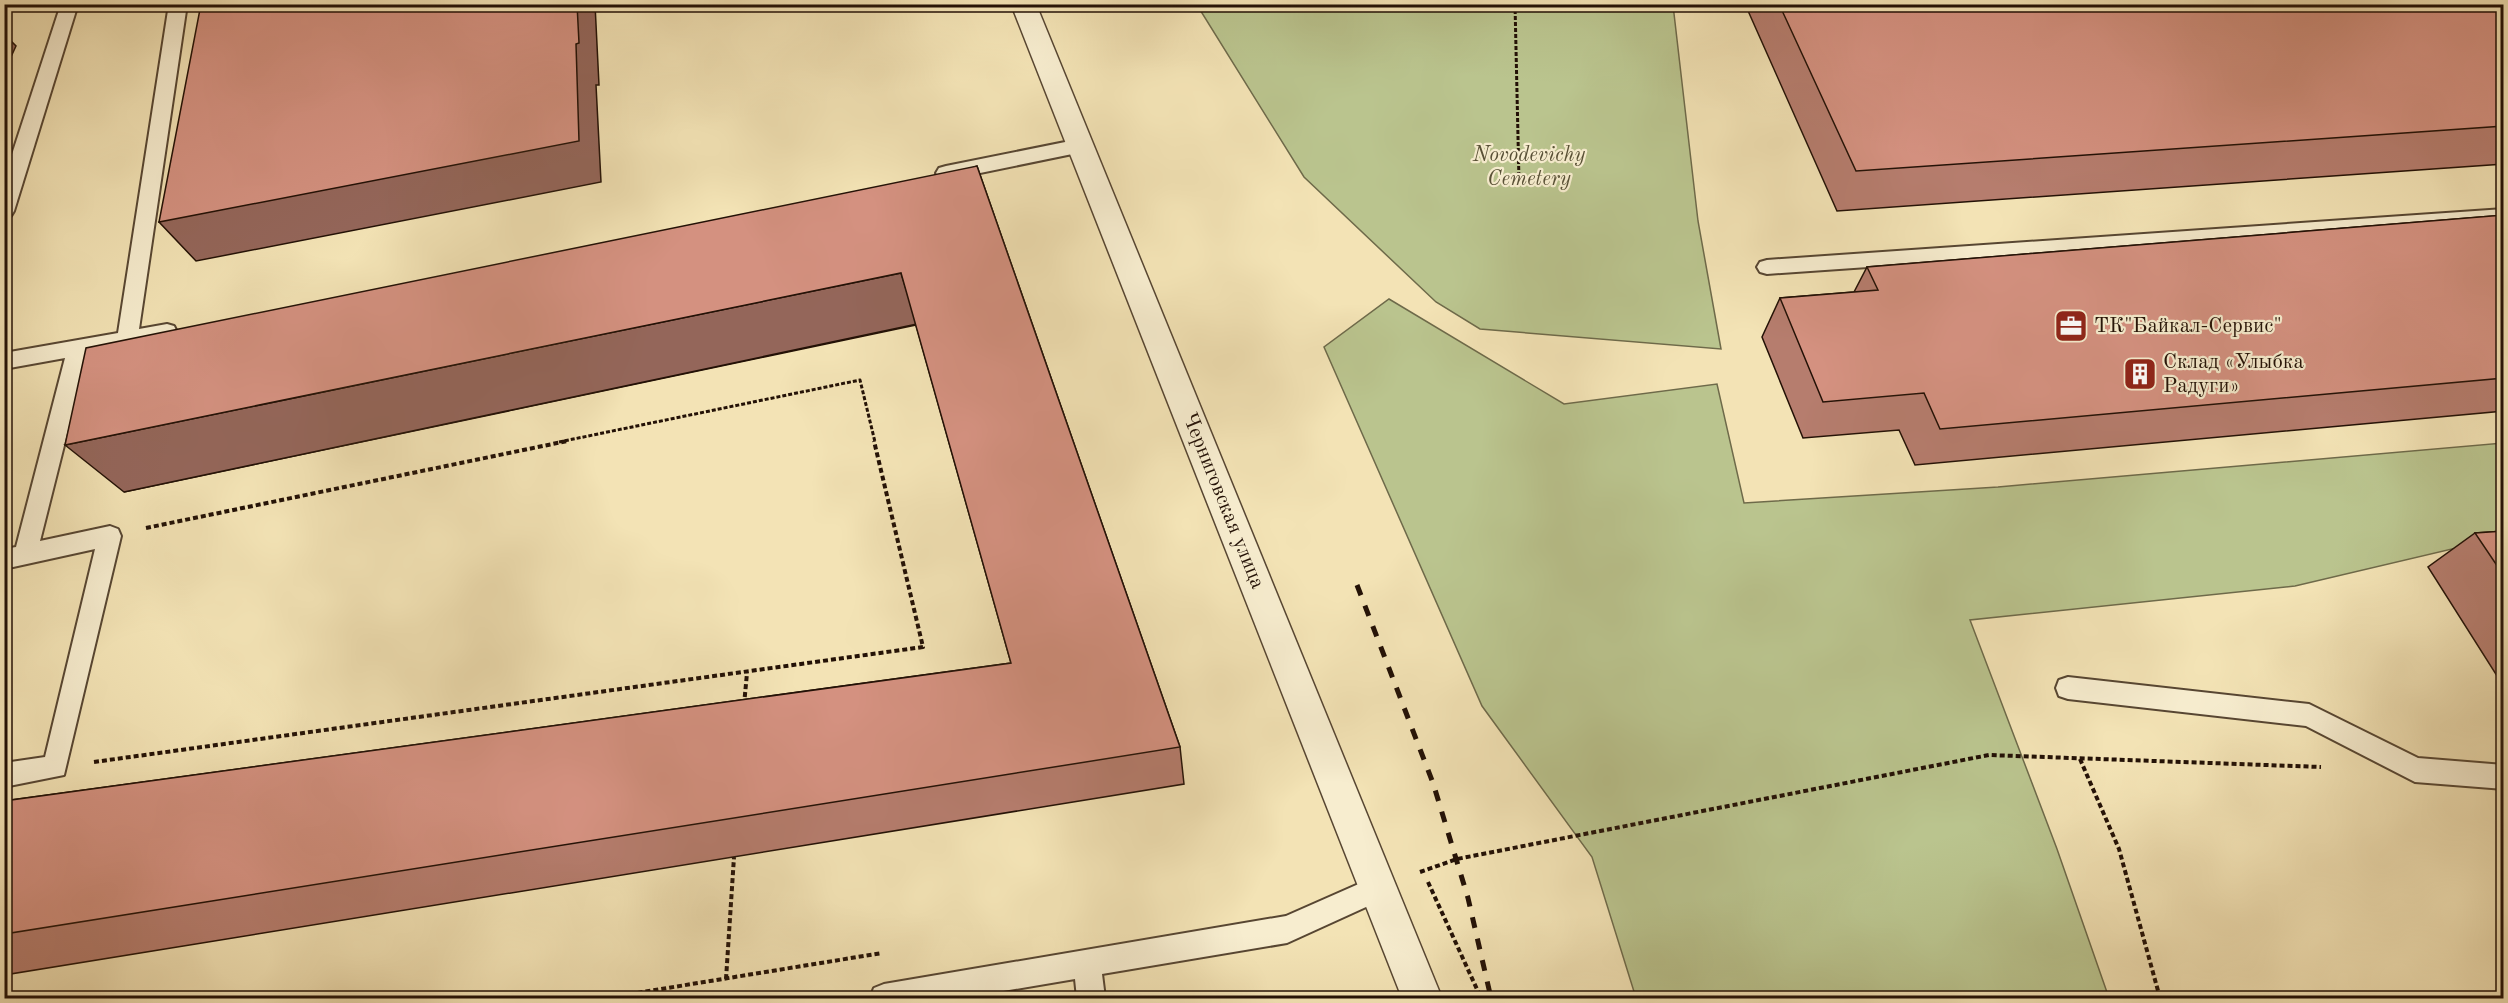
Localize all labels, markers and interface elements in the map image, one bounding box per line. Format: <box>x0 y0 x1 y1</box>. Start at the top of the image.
park label: Novodevichy Cemetery <box>1472 145 1586 190</box>
office icon: ТК"Байкал-Сервис" <box>2053 308 2089 344</box>
place label: ТК"Байкал-Сервис" <box>2094 316 2282 337</box>
place label: Склад «Улыбка Радуги» <box>2163 352 2304 397</box>
building icon: Склад «Улыбка Радуги» <box>2122 356 2158 392</box>
street label: Черниговская улица <box>1178 410 1268 592</box>

